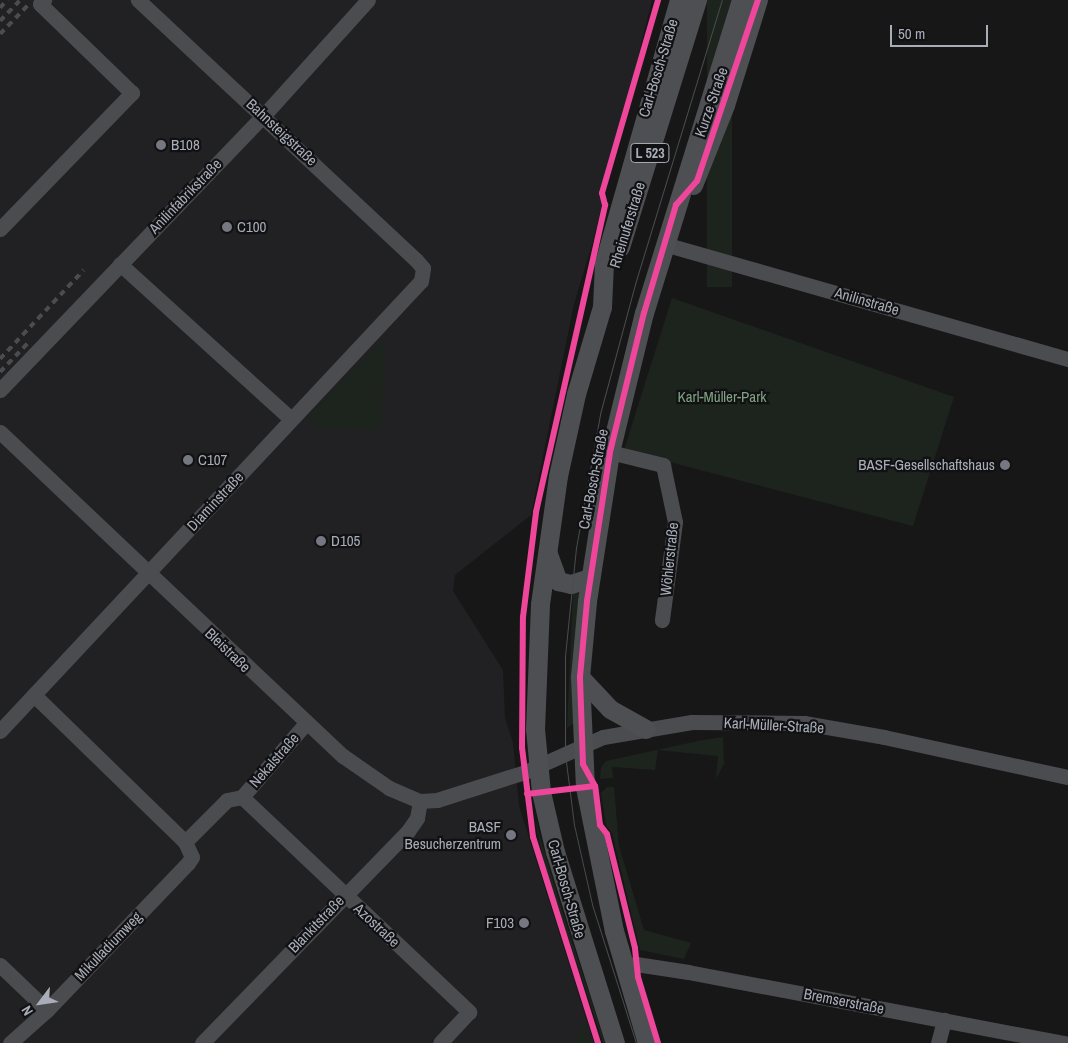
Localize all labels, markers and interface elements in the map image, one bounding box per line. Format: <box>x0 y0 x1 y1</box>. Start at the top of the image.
scale bar <box>893 15 990 47</box>
street label: Carl-Bosch-Straße <box>635 17 681 119</box>
text: 50 m <box>898 23 925 44</box>
street label: Kurze Straße <box>691 65 731 139</box>
street label: Bahnsteigstraße <box>243 95 321 169</box>
place label: B108 <box>171 136 200 154</box>
marker: B108 <box>155 139 167 151</box>
road number: L 523 <box>630 142 670 164</box>
street label: Anilinfabrikstraße <box>145 155 225 237</box>
street label: Rheinuferstraße <box>605 180 649 270</box>
place label: C100 <box>237 218 266 236</box>
marker: C100 <box>221 221 233 233</box>
street label: Anilinstraße <box>833 283 901 319</box>
park label: Karl-Müller-Park <box>678 388 766 406</box>
street label: Carl-Bosch-Straße <box>574 427 612 531</box>
place label: C107 <box>198 451 227 469</box>
marker: C107 <box>182 454 194 466</box>
place label: BASF-Gesellschaftshaus <box>858 456 995 474</box>
marker: BASF-Gesellschaftshaus <box>999 459 1011 471</box>
street label: Diaminstraße <box>183 468 247 534</box>
street label: Wöhlerstraße <box>656 521 682 597</box>
place label: D105 <box>331 532 360 550</box>
marker: D105 <box>315 535 327 547</box>
street label: Bleistraße <box>202 624 254 676</box>
street label: Karl-Müller-Straße <box>723 713 825 737</box>
street label: Nekalstraße <box>245 729 303 791</box>
place label: BASF Besucherzentrum <box>405 817 501 852</box>
marker: BASF Besucherzentrum <box>505 829 517 841</box>
street label: Carl-Bosch-Straße <box>544 838 590 940</box>
street label: Blankitstraße <box>284 892 348 956</box>
street label: Azostraße <box>350 899 404 951</box>
street label: Mikulladiumweg <box>71 908 145 984</box>
place label: F103 <box>486 914 514 932</box>
marker: F103 <box>518 917 530 929</box>
north arrow <box>15 978 65 1028</box>
street label: Bremserstraße <box>802 984 886 1018</box>
text: N <box>17 1003 37 1019</box>

